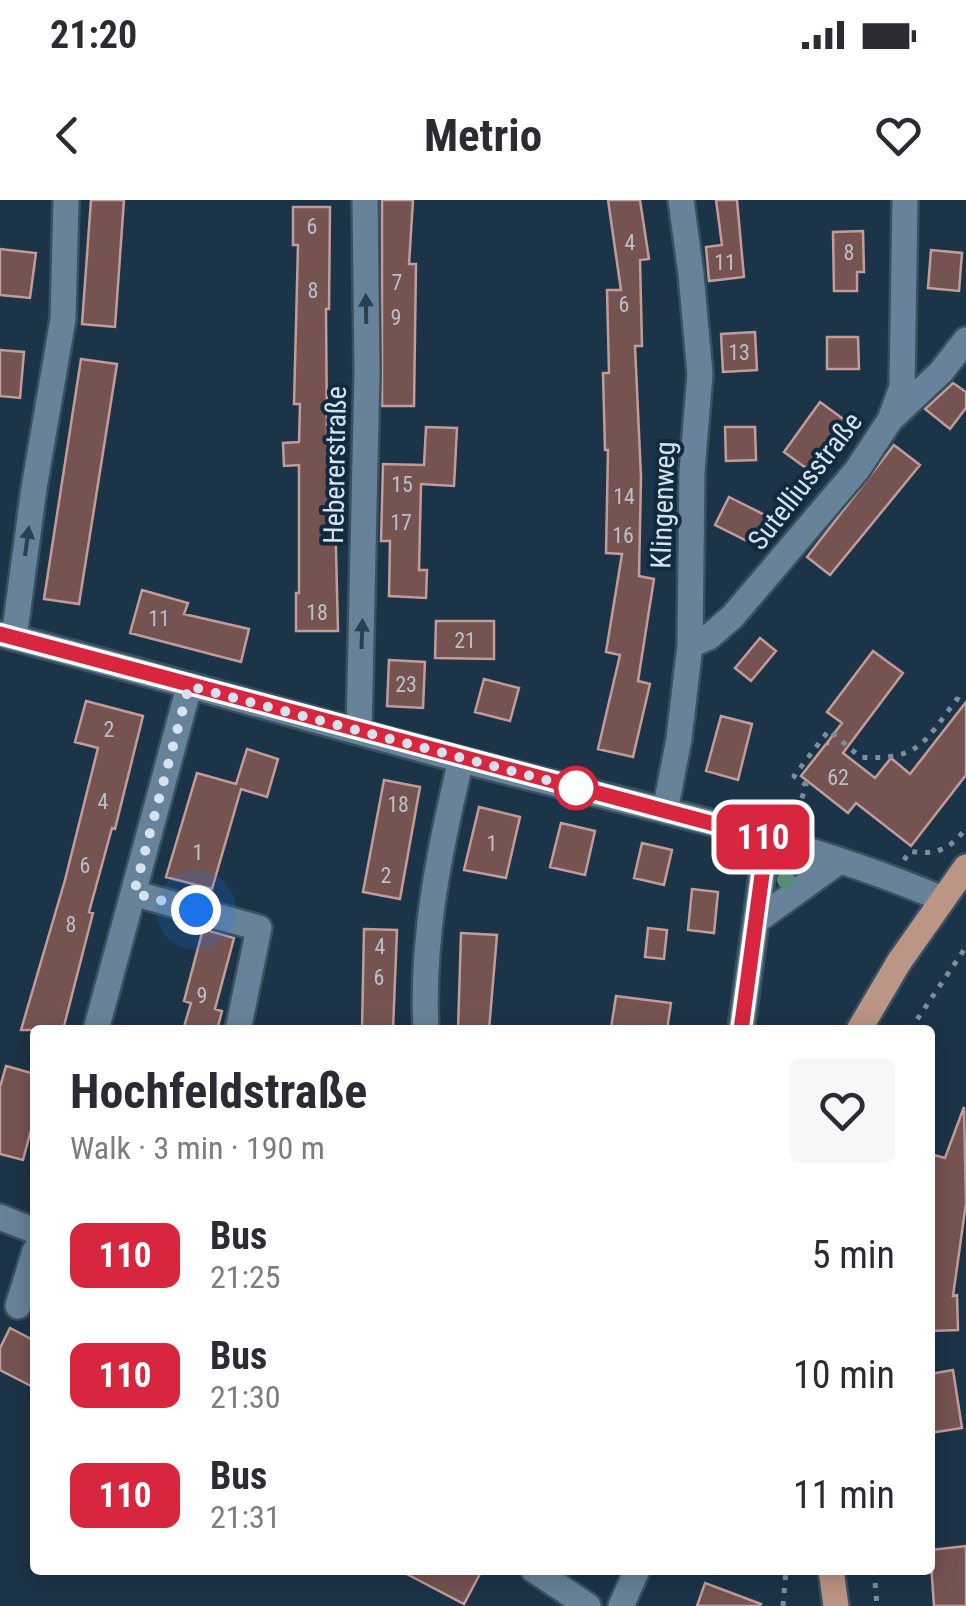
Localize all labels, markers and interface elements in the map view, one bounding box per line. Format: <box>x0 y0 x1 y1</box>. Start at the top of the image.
text: 21:20 <box>50 13 137 57</box>
icon: back <box>40 108 95 163</box>
icon: heart <box>871 108 926 163</box>
text: Metrio <box>424 109 542 162</box>
house number: 6 <box>307 214 317 239</box>
house number: 4 <box>625 230 636 255</box>
house number: 8 <box>844 240 854 265</box>
house number: 11 <box>714 250 736 275</box>
house number: 7 <box>392 270 402 295</box>
house number: 8 <box>308 278 318 303</box>
one-way arrow <box>358 292 374 324</box>
house number: 6 <box>619 292 629 317</box>
house number: 9 <box>391 305 401 330</box>
house number: 13 <box>728 340 750 365</box>
street label: Hebererstraße <box>317 386 353 544</box>
street label: Sutelliusstraße <box>741 406 869 556</box>
street label: Klingenweg <box>644 441 682 569</box>
house number: 15 <box>391 472 413 497</box>
house number: 14 <box>613 484 635 509</box>
house number: 17 <box>390 510 412 535</box>
house number: 16 <box>612 523 634 548</box>
one-way arrow <box>19 525 35 556</box>
house number: 18 <box>306 600 328 625</box>
house number: 11 <box>148 606 170 631</box>
one-way arrow <box>354 617 370 649</box>
house number: 21 <box>454 628 476 653</box>
house number: 23 <box>395 672 417 697</box>
house number: 2 <box>104 717 114 742</box>
house number: 62 <box>827 765 849 790</box>
unlabelled marker <box>555 767 597 809</box>
house number: 4 <box>98 789 109 814</box>
house number: 18 <box>387 792 409 817</box>
line badge: 110 <box>706 804 820 870</box>
text: 110 <box>736 817 790 858</box>
house number: 1 <box>487 831 497 856</box>
house number: 1 <box>193 840 203 865</box>
house number: 6 <box>80 853 90 878</box>
house number: 2 <box>381 863 391 888</box>
your location <box>171 885 221 935</box>
house number: 8 <box>66 912 76 937</box>
house number: 4 <box>375 934 386 959</box>
house number: 6 <box>374 965 384 990</box>
house number: 9 <box>197 983 207 1008</box>
button: heart <box>790 1058 895 1163</box>
text: Hochfeldstraße <box>70 1063 367 1120</box>
text: Walk · 3 min · 190 m <box>70 1129 325 1167</box>
text: Bus <box>210 1214 267 1258</box>
text: 5 min <box>812 1233 895 1277</box>
text: 110 <box>98 1235 152 1276</box>
text: 21:25 <box>210 1258 281 1296</box>
text: Bus <box>210 1334 267 1378</box>
text: 10 min <box>793 1353 895 1397</box>
text: 110 <box>98 1355 152 1396</box>
text: 21:30 <box>210 1378 281 1416</box>
text: Bus <box>210 1454 267 1498</box>
text: 11 min <box>793 1473 895 1517</box>
text: 110 <box>98 1475 152 1516</box>
text: 21:31 <box>210 1498 281 1536</box>

